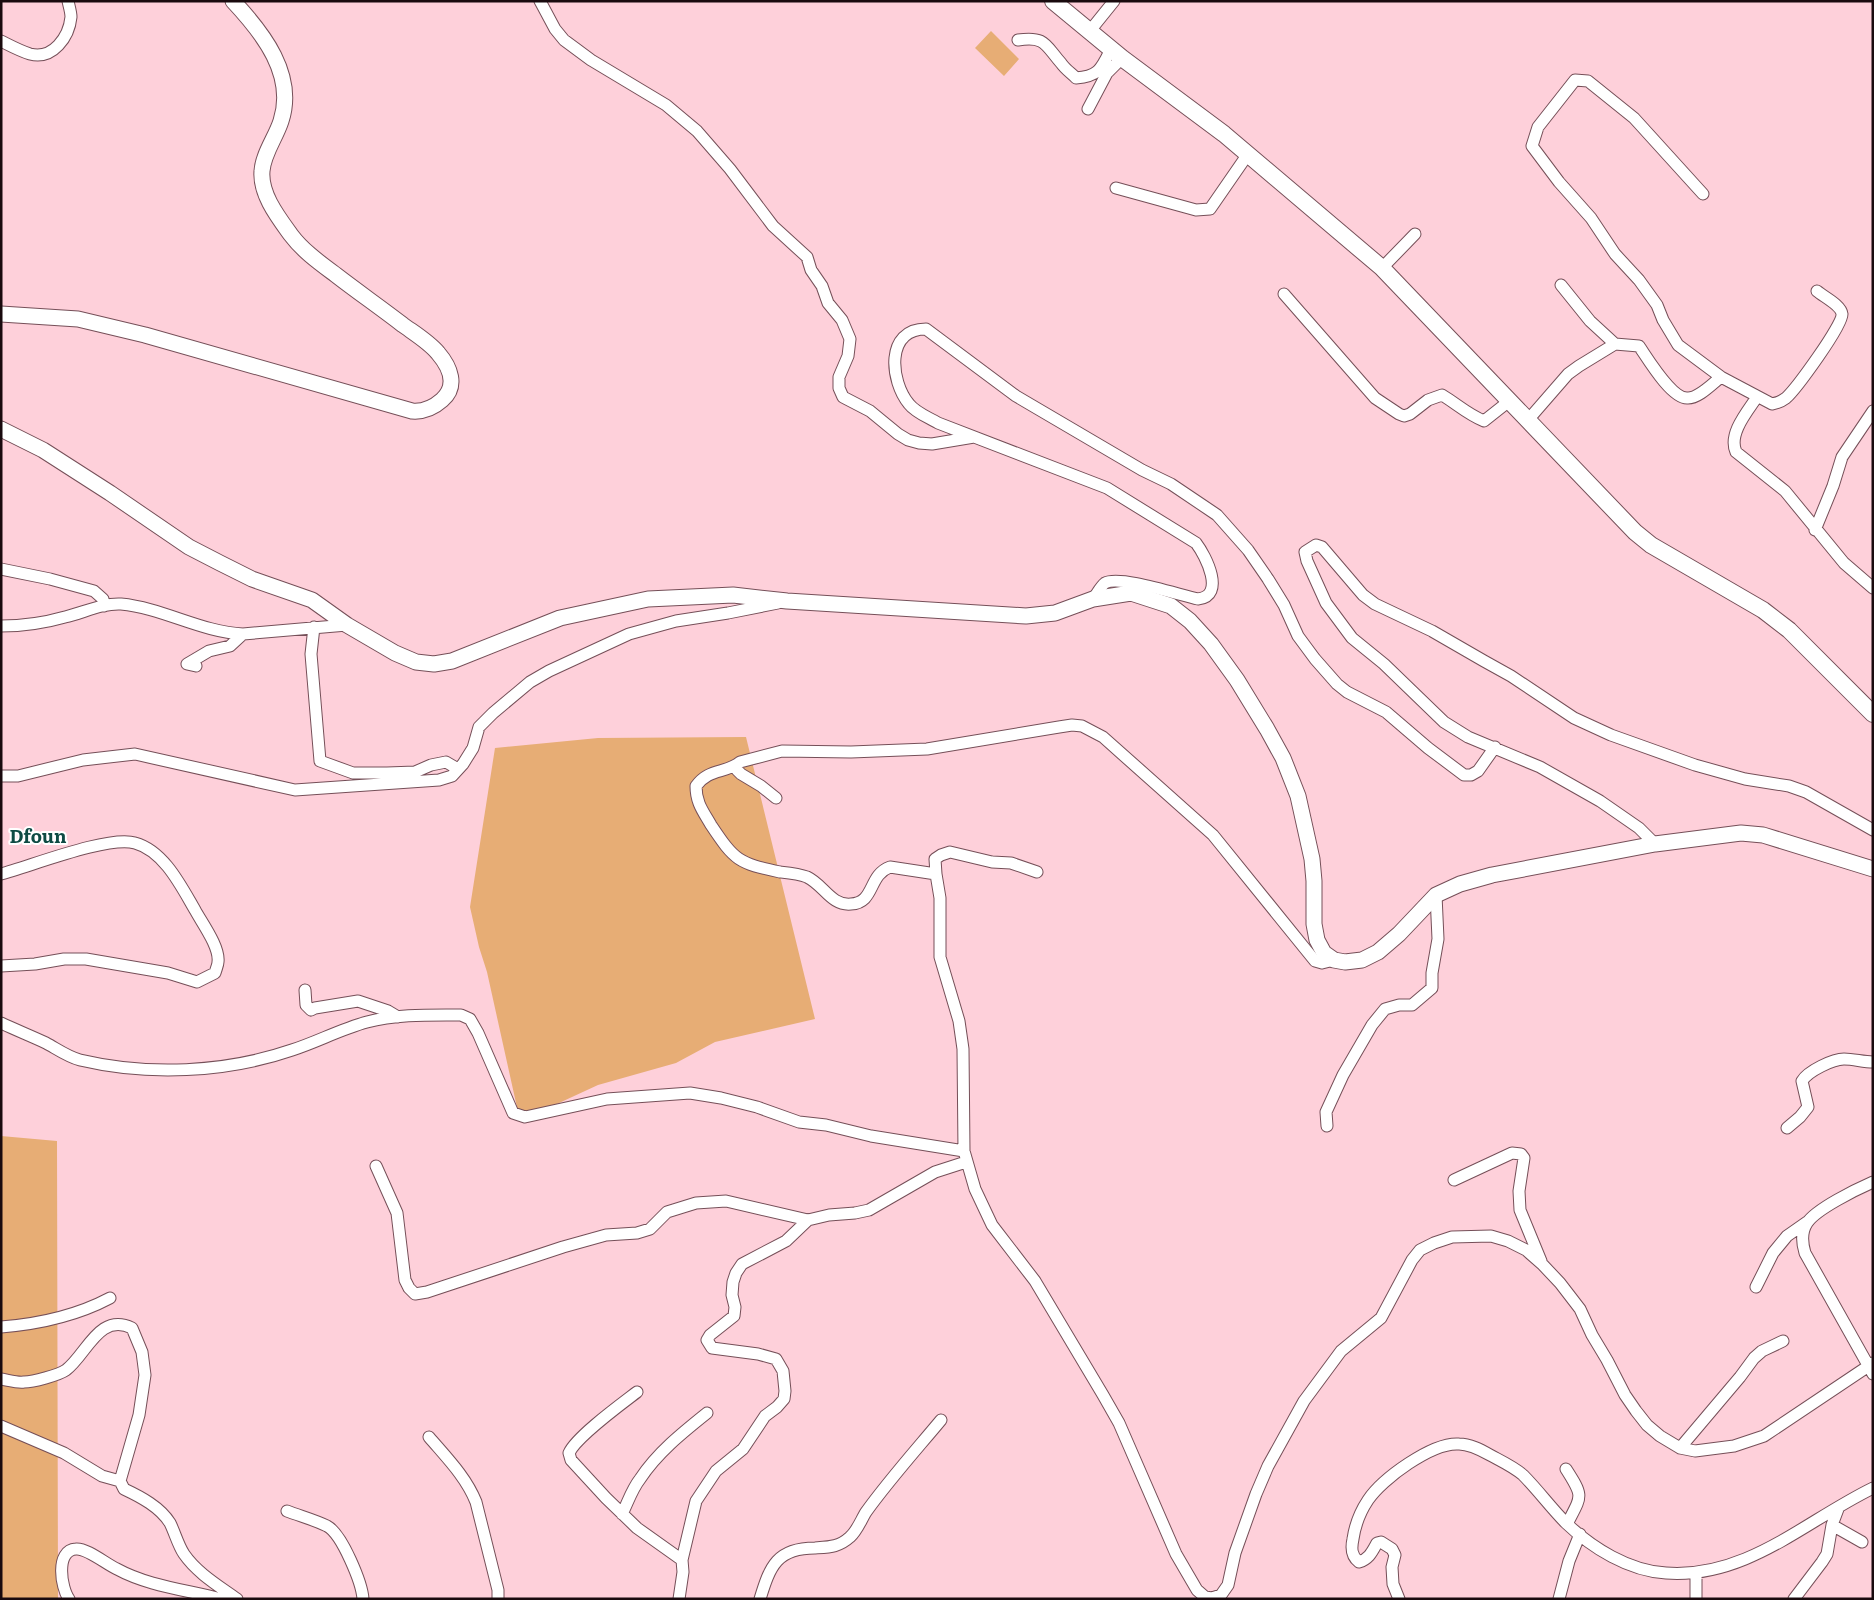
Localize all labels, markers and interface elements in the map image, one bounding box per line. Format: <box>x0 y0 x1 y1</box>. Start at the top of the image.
district label: Dfoun <box>9 822 67 849</box>

